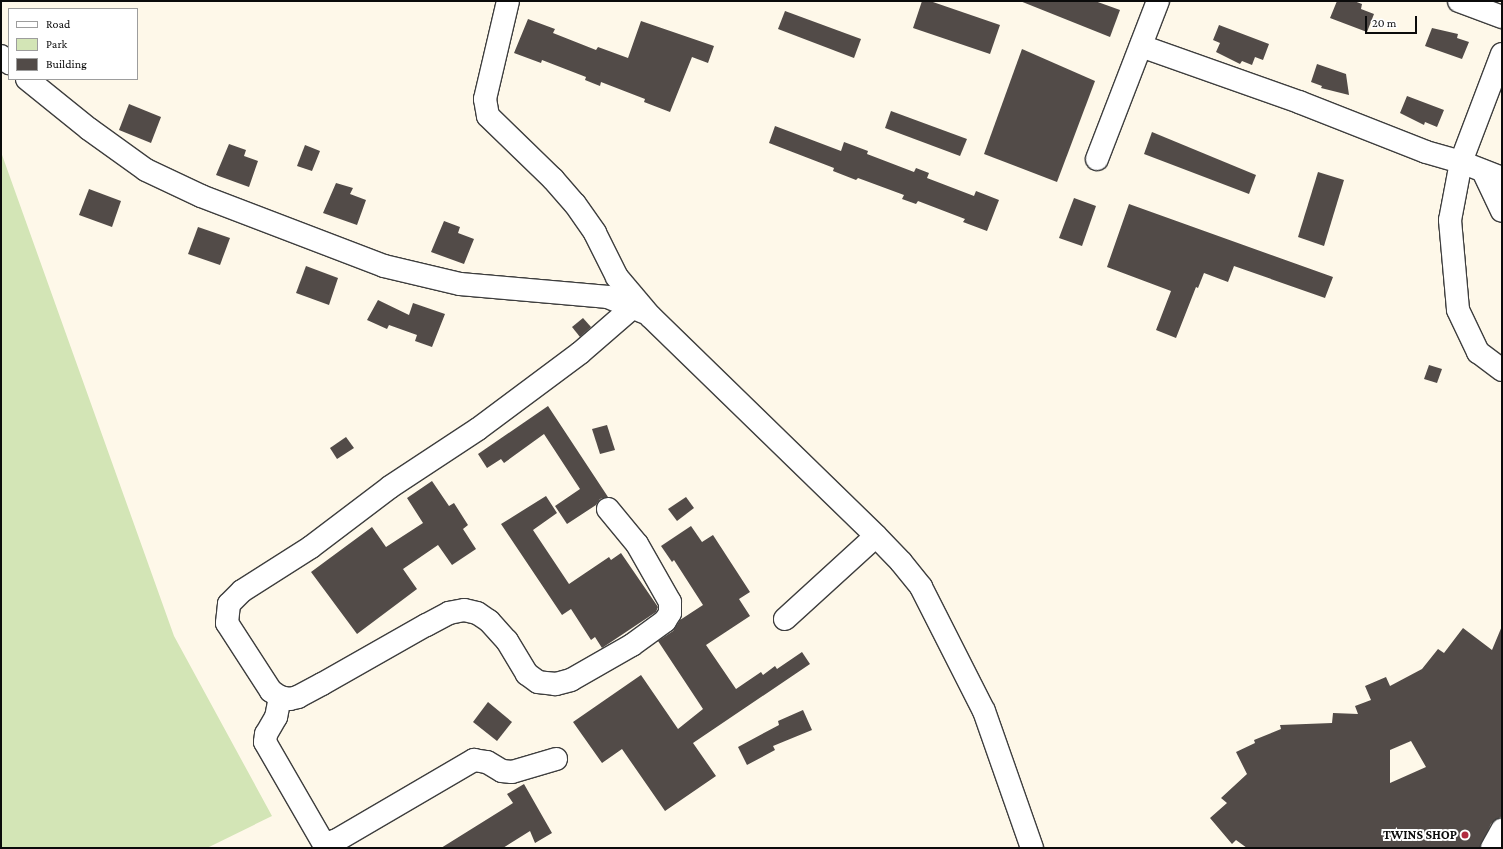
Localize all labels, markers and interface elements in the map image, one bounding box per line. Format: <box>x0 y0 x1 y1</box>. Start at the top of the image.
legend <box>8 8 138 80</box>
scale bar <box>1367 8 1419 34</box>
text: 20 m <box>1372 16 1396 30</box>
text: Road <box>46 17 70 31</box>
text: Park <box>46 37 67 51</box>
text: Building <box>46 57 87 71</box>
place label: TWINS SHOP <box>1383 827 1457 843</box>
marker: TWINS SHOP <box>1460 830 1470 840</box>

